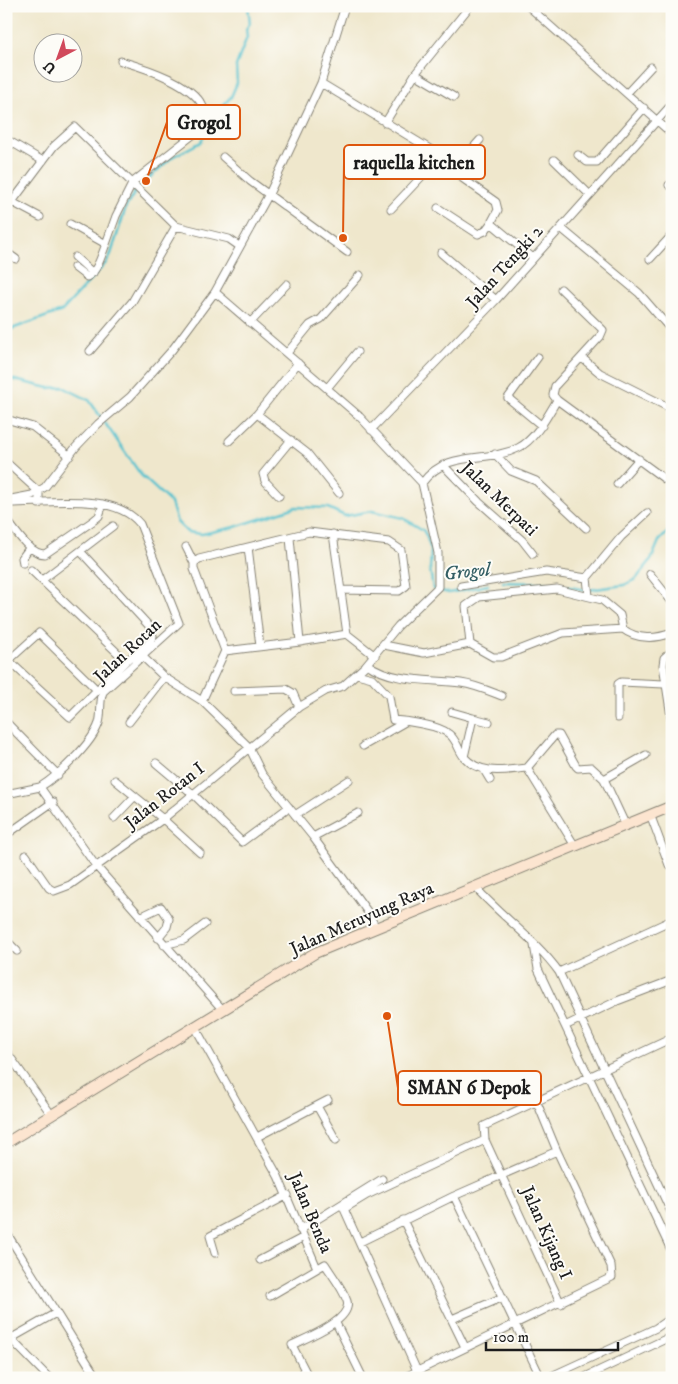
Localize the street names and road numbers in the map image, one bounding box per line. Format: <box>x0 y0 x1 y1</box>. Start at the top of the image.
street label: Jalan Tengki 2 <box>461 221 548 315</box>
street label: Jalan Merpati <box>455 456 542 541</box>
street label: Jalan Rotan <box>88 614 167 689</box>
street label: Jalan Rotan I <box>119 758 209 835</box>
street label: Jalan Meruyung Raya <box>285 877 437 961</box>
street label: Jalan Benda <box>282 1167 337 1257</box>
street label: Jalan Kijang I <box>515 1181 576 1283</box>

